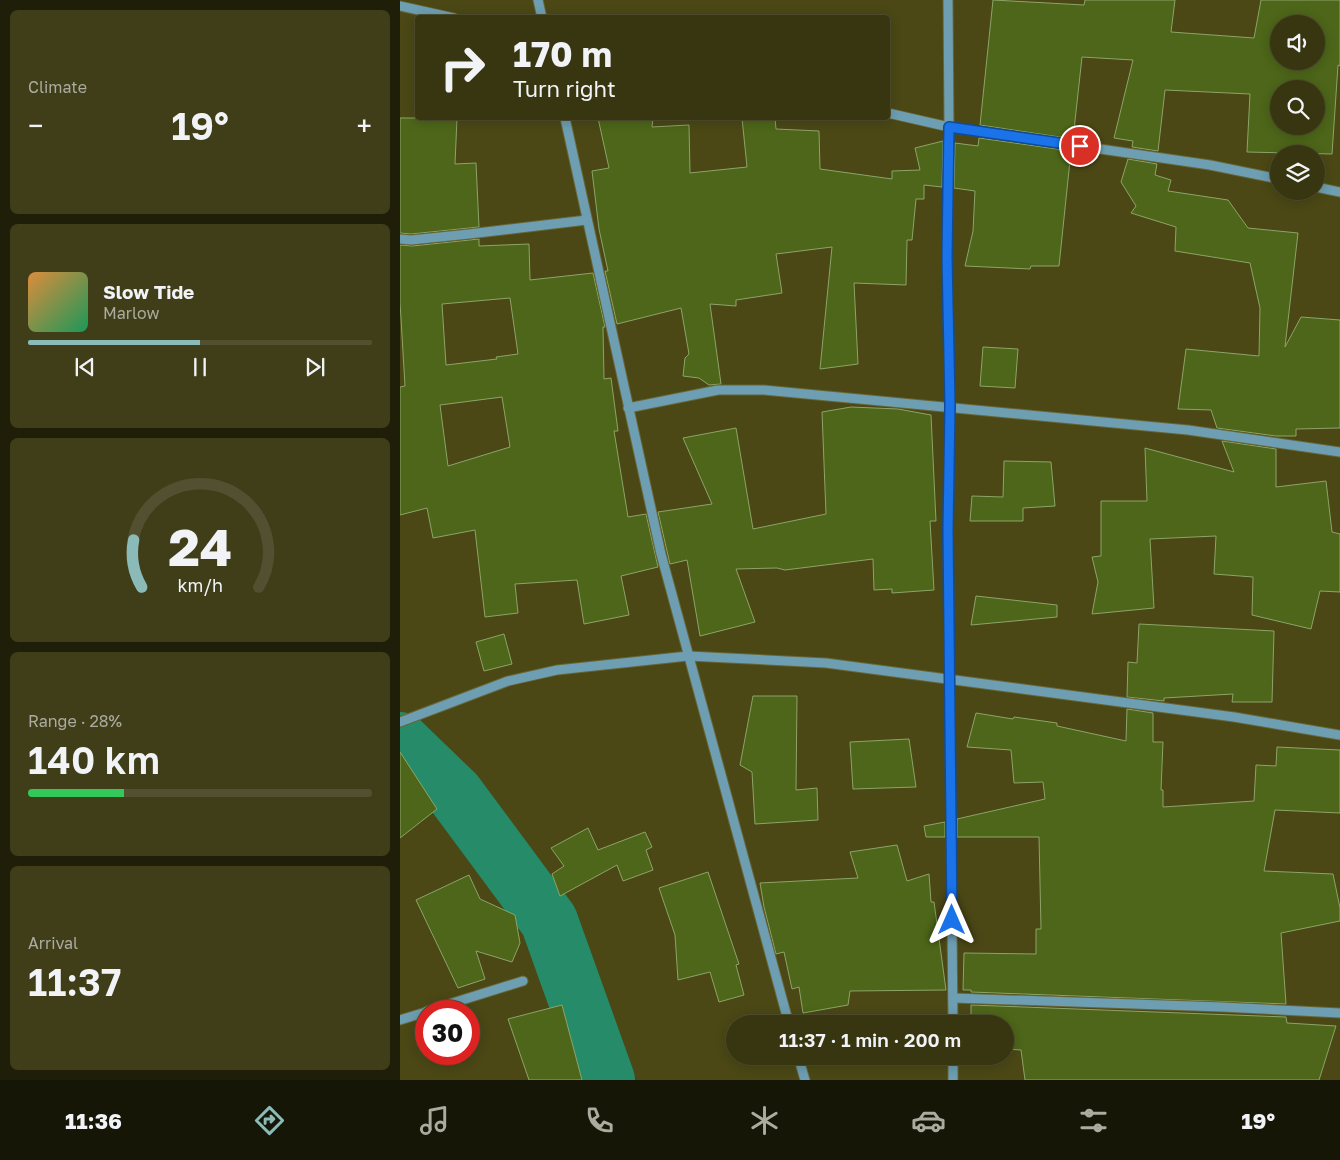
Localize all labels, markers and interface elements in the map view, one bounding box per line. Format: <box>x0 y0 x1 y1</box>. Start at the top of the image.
map controls <box>1270 15 1325 200</box>
button: sound <box>1270 15 1325 70</box>
text: 170 m <box>513 33 612 75</box>
icon: right <box>430 35 495 100</box>
text: Turn right <box>513 75 616 102</box>
text: Climate <box>28 77 87 97</box>
button: search <box>1270 80 1325 135</box>
text: 19° <box>171 103 229 148</box>
text: − <box>28 109 43 142</box>
text: + <box>357 109 372 142</box>
pin <box>1059 125 1101 167</box>
icon: arrive <box>1066 132 1094 160</box>
button: layers <box>1270 145 1325 200</box>
text: Slow Tide <box>103 280 194 303</box>
text: Marlow <box>103 303 159 323</box>
icon: previous <box>71 353 99 381</box>
icon: pause <box>186 353 214 381</box>
icon: next <box>301 353 329 381</box>
text: 24 <box>168 515 232 577</box>
text: km/h <box>177 574 223 596</box>
text: Range · 28% <box>28 711 122 731</box>
text: 140 km <box>28 737 160 782</box>
position arrow <box>925 893 977 945</box>
text: Arrival <box>28 933 78 953</box>
text: 11:37 <box>28 959 122 1004</box>
speed limit sign: 30 <box>415 1000 480 1065</box>
text: 11:37 · 1 min · 200 m <box>779 1028 961 1051</box>
icon: directions <box>252 1103 287 1138</box>
icon: music <box>417 1103 452 1138</box>
icon: phone <box>582 1103 617 1138</box>
icon: climate <box>747 1103 782 1138</box>
icon: car <box>911 1103 946 1138</box>
icon: filters <box>1076 1103 1111 1138</box>
text: 11:36 <box>65 1107 122 1134</box>
text: 19° <box>1241 1107 1275 1134</box>

